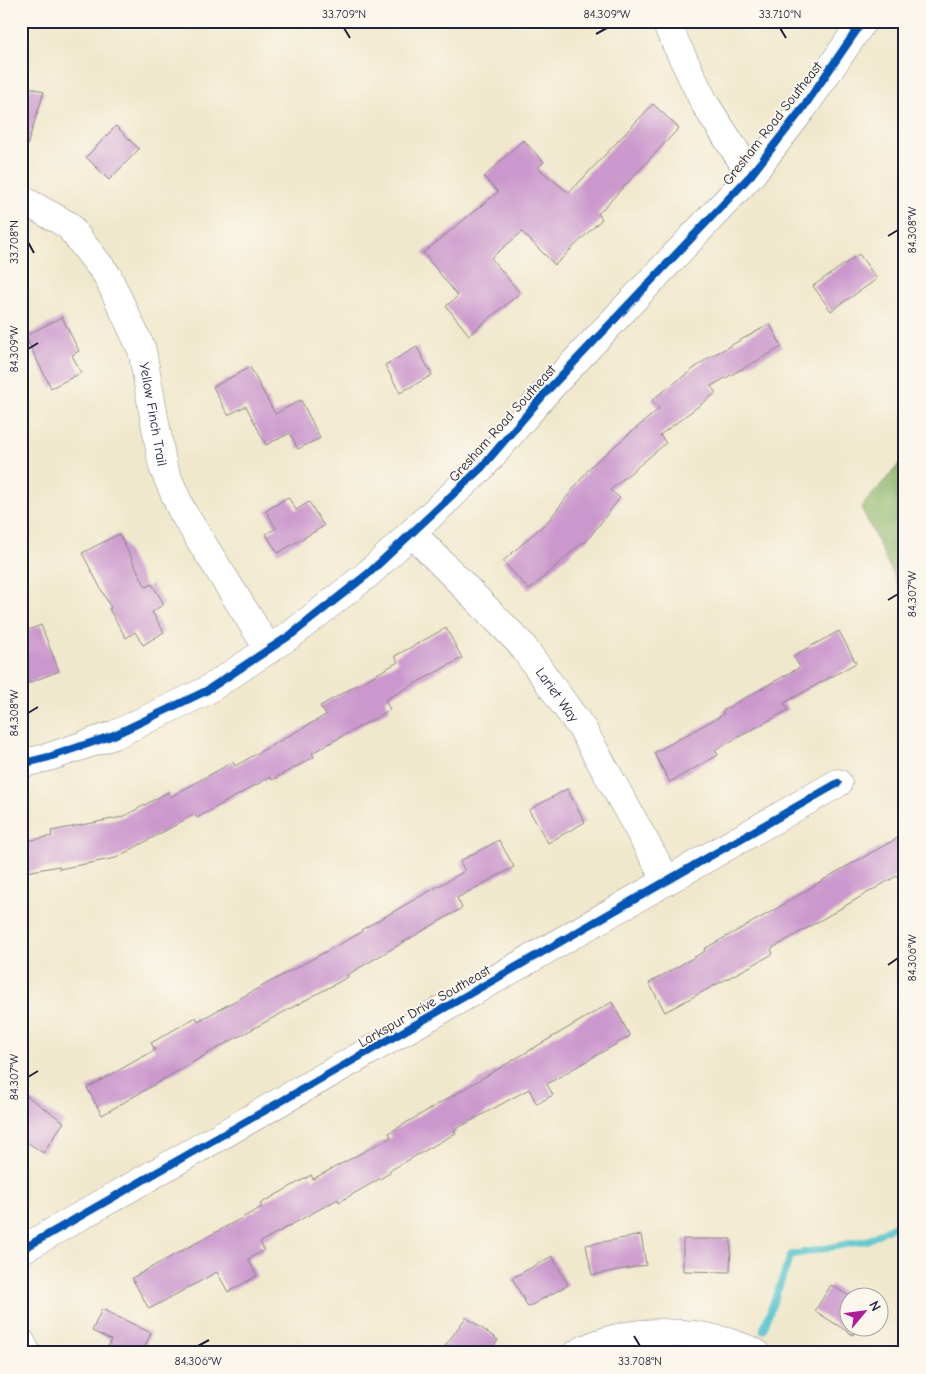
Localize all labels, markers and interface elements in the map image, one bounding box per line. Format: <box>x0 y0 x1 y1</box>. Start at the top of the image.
text: 33.709°N <box>322 7 366 21</box>
text: 84.309°W <box>584 7 631 21</box>
text: 33.710°N <box>759 7 801 21</box>
street label: Gresham Road Southeast <box>719 57 826 188</box>
text: 84.308°W <box>905 206 919 253</box>
text: 33.708°N <box>7 220 21 264</box>
text: 84.309°W <box>7 325 21 372</box>
street label: Gresham Road Southeast <box>445 360 560 485</box>
street label: Yellow Finch Trail <box>135 361 171 467</box>
text: 84.307°W <box>905 570 919 617</box>
street label: Lariet Way <box>532 664 583 726</box>
text: 84.308°W <box>7 689 21 736</box>
text: 84.306°W <box>905 934 919 982</box>
street label: Larkspur Drive Southeast <box>355 961 494 1051</box>
text: 84.307°W <box>7 1053 21 1100</box>
north arrow <box>838 1286 888 1336</box>
text: N <box>865 1298 885 1314</box>
text: 84.306°W <box>174 1354 222 1368</box>
text: 33.708°N <box>618 1354 662 1368</box>

